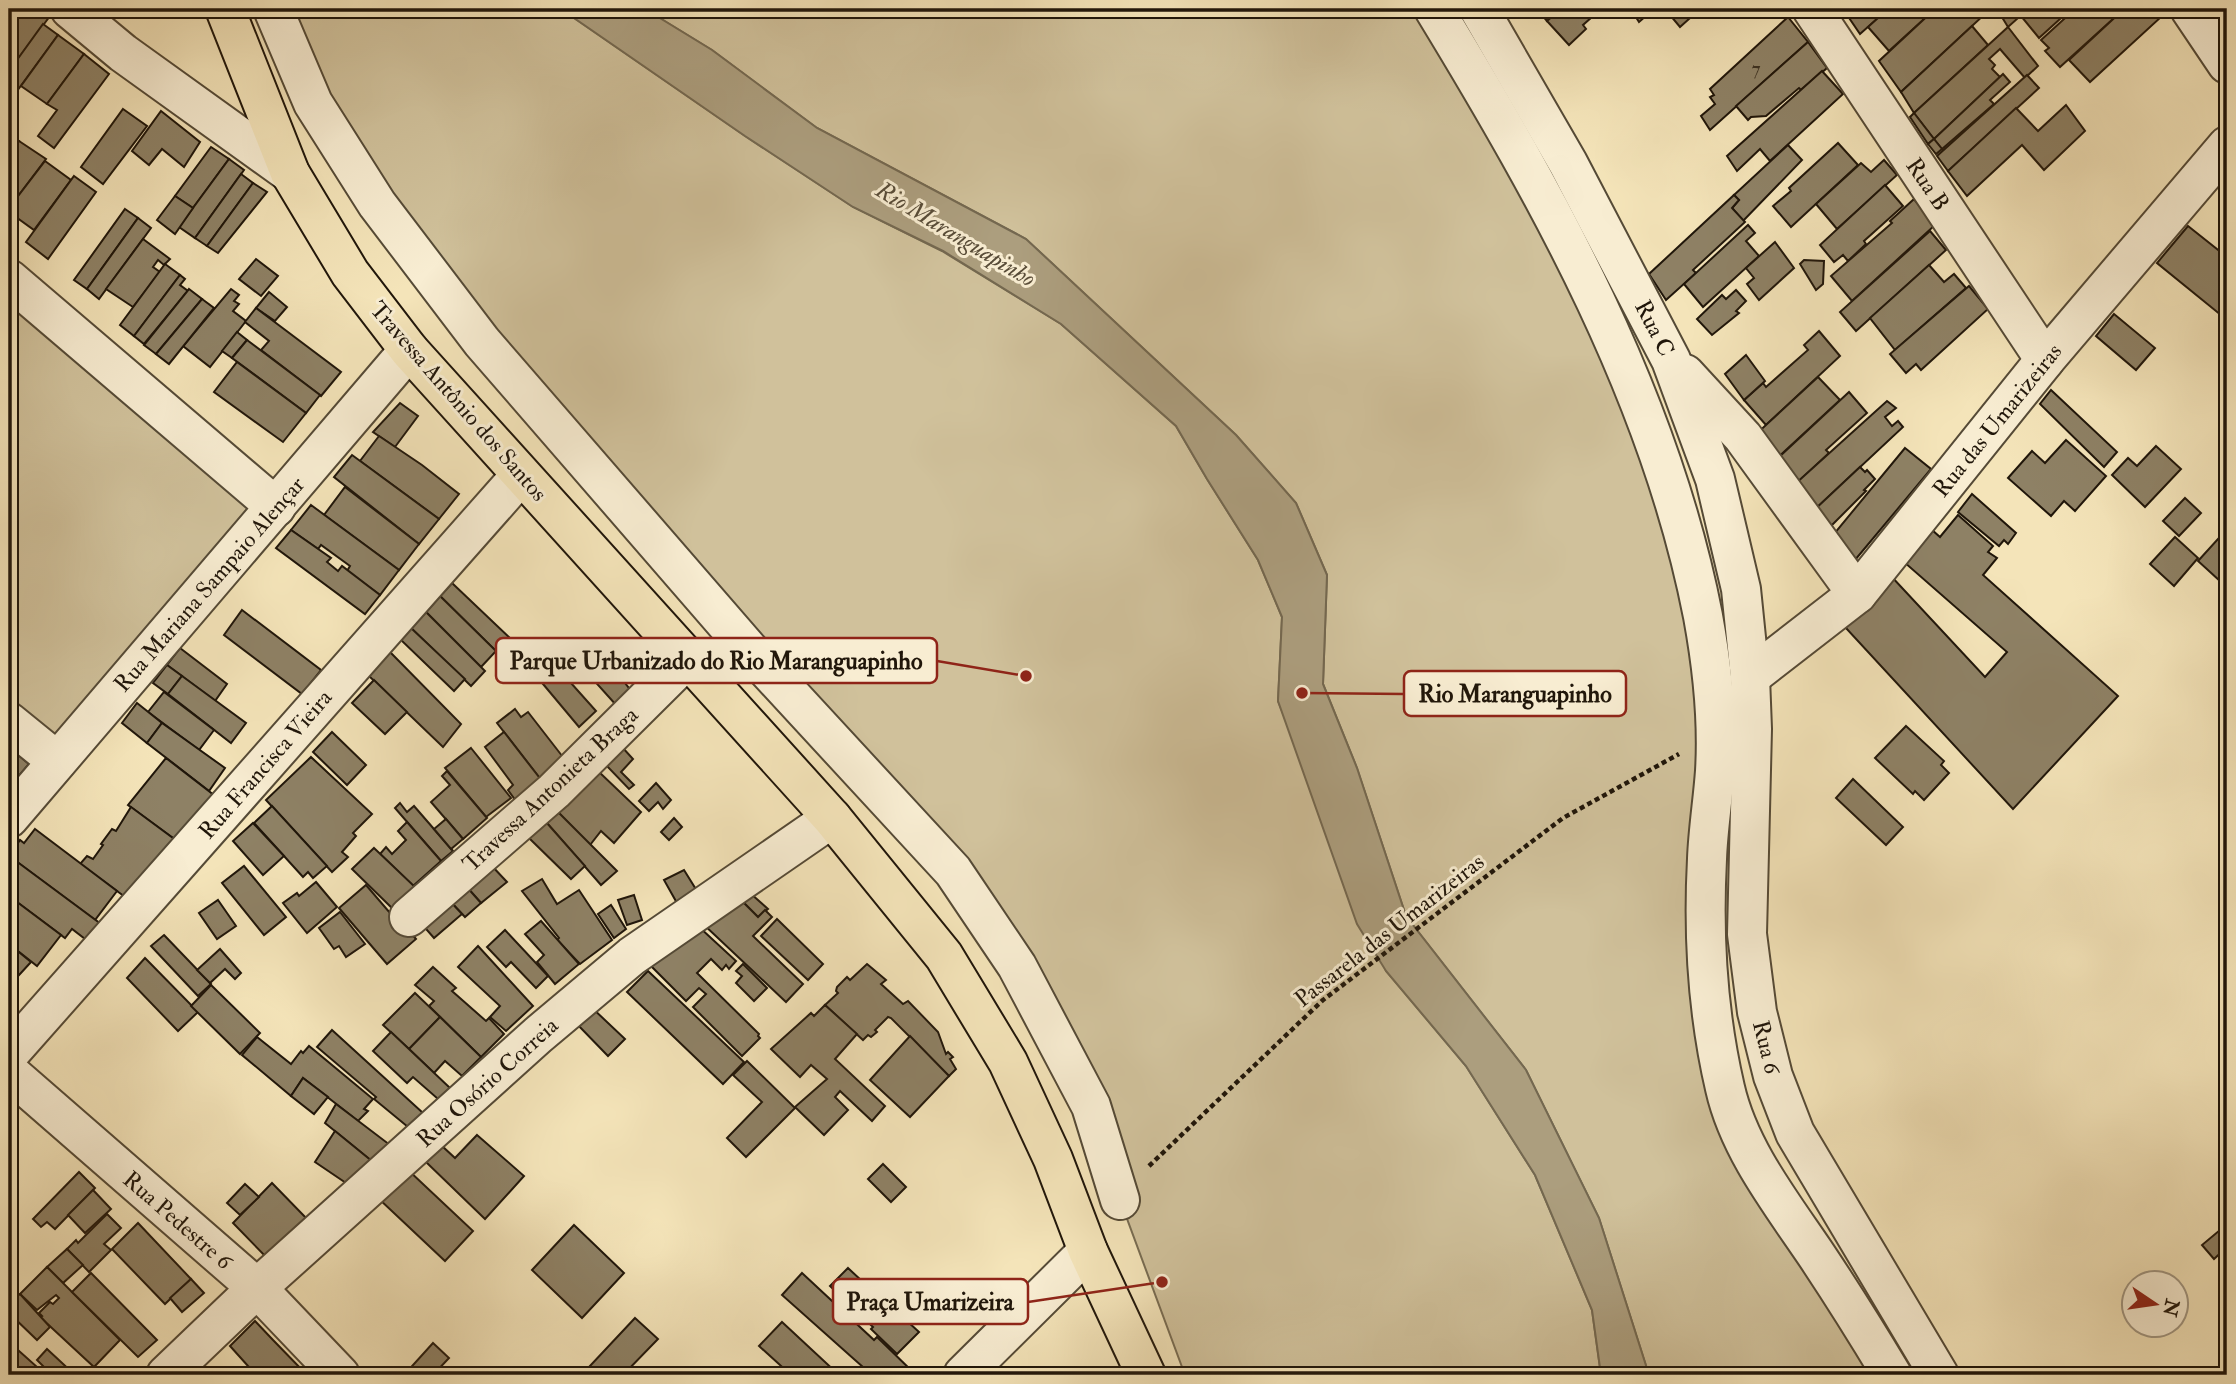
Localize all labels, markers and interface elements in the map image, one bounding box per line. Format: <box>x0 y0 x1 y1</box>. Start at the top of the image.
house number: 7 <box>1752 57 1761 81</box>
street label: Rua B <box>1899 152 1956 216</box>
water label: Rio Maranguapinho <box>869 174 1041 294</box>
street label: Travessa Antônio dos Santos <box>364 295 553 507</box>
street label: Rua C <box>1628 295 1681 361</box>
street label: Rua das Umarizeiras <box>1927 338 2068 503</box>
street label: Rua Mariana Sampaio Alençar <box>108 470 312 699</box>
callout: Parque Urbanizado do Rio Maranguapinho <box>496 638 937 683</box>
text: Parque Urbanizado do Rio Maranguapinho <box>510 646 923 677</box>
callout: Rio Maranguapinho <box>1404 671 1626 716</box>
text: Rio Maranguapinho <box>1418 679 1612 710</box>
street label: Rua Francisca Vieira <box>192 683 339 845</box>
street label: Travessa Antonieta Braga <box>457 700 645 878</box>
street label: Passarela das Umarizeiras <box>1289 847 1490 1014</box>
street label: Rua Osório Correia <box>410 1011 565 1154</box>
street label: Rua 6 <box>1746 1017 1787 1078</box>
street label: Rua Pedestre 6 <box>117 1165 239 1277</box>
north arrow <box>2120 1268 2190 1338</box>
callout: Praça Umarizeira <box>833 1279 1028 1324</box>
text: Praça Umarizeira <box>846 1287 1015 1318</box>
text: N <box>2157 1296 2184 1320</box>

